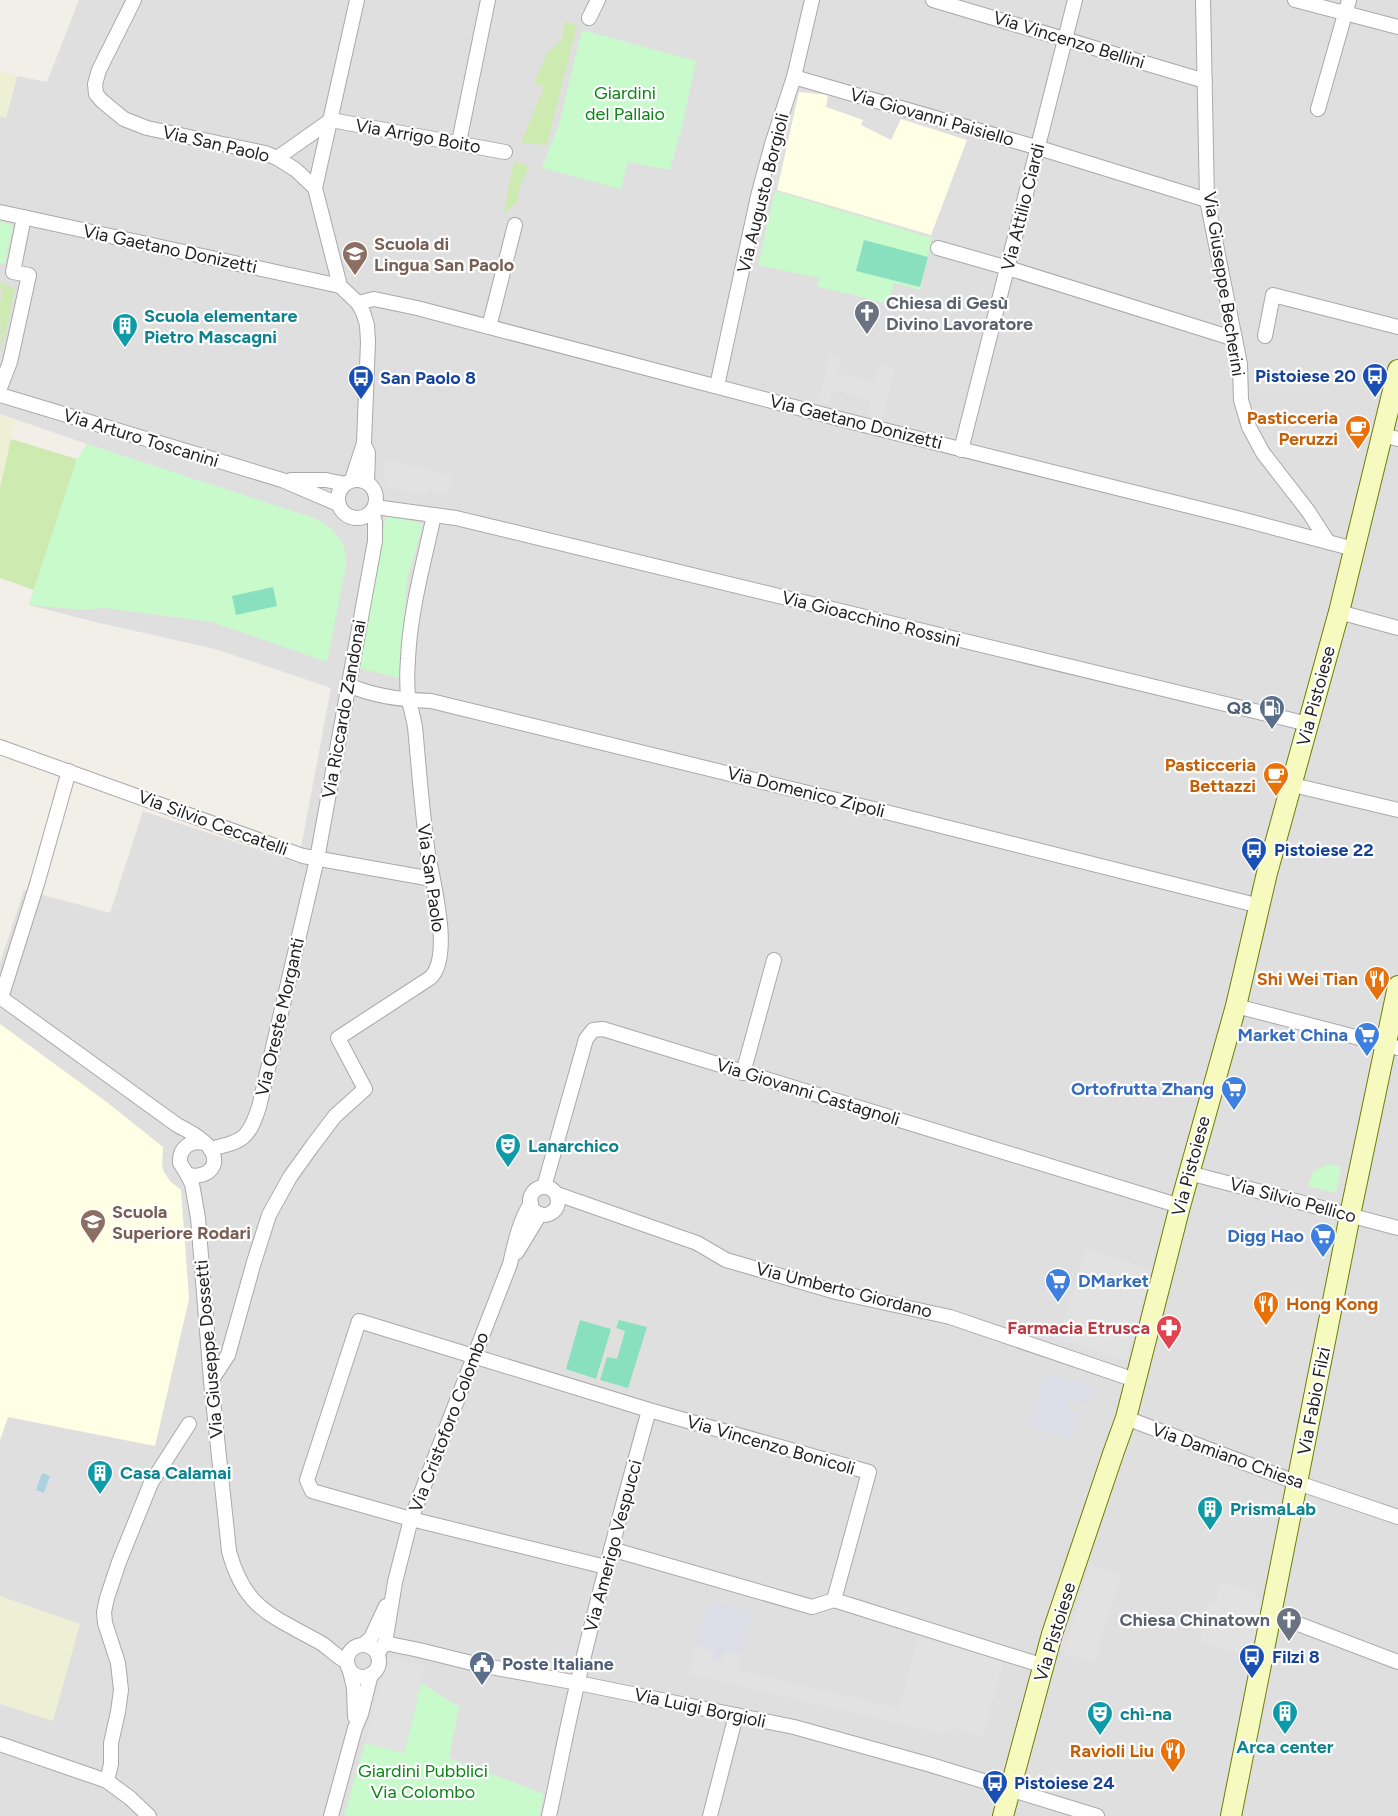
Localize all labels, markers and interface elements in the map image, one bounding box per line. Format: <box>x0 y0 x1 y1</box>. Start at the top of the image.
street label: Via Vincenzo Bellini <box>990 6 1148 74</box>
park label: Giardini del Pallaio <box>585 82 665 125</box>
street label: Via Giovanni Paisiello <box>847 83 1017 151</box>
street label: Via Augusto Borgioli <box>732 111 794 275</box>
street label: Via Arrigo Boito <box>354 114 482 158</box>
street label: Via San Paolo <box>160 121 272 167</box>
street label: Via Attilio Ciardi <box>997 141 1049 273</box>
street label: Via Giuseppe Becherini <box>1199 190 1249 378</box>
street label: Via Gaetano Donizetti <box>81 220 259 278</box>
place label: Scuola di Lingua San Paolo <box>374 233 514 276</box>
school or university icon: Scuola di Lingua San Paolo <box>340 239 370 277</box>
place label: Chiesa di Gesù Divino Lavoratore <box>886 292 1033 335</box>
church icon: Chiesa di Gesù Divino Lavoratore <box>852 298 882 336</box>
place label: Scuola elementare Pietro Mascagni <box>144 305 297 348</box>
building icon: Scuola elementare Pietro Mascagni <box>110 311 140 349</box>
bus stop icon: Pistoiese 20 <box>1360 361 1390 399</box>
bus stop icon: San Paolo 8 <box>346 363 376 401</box>
place label: Pistoiese 20 <box>1255 365 1356 387</box>
place label: San Paolo 8 <box>380 367 476 389</box>
street label: Via Gaetano Donizetti <box>767 390 945 454</box>
street label: Via Arturo Toscanini <box>61 404 221 472</box>
place label: Pasticceria Peruzzi <box>1247 407 1338 450</box>
cafe icon: Pasticceria Peruzzi <box>1343 413 1373 451</box>
street label: Via Gioacchino Rossini <box>779 586 963 652</box>
street label: Via Riccardo Zandonai <box>317 618 371 800</box>
street label: Via Pistoiese <box>1292 643 1340 748</box>
fuel station icon: Q8 <box>1257 693 1287 731</box>
place label: Q8 <box>1227 697 1252 719</box>
place label: Pasticceria Bettazzi <box>1165 754 1256 797</box>
cafe icon: Pasticceria Bettazzi <box>1261 760 1291 798</box>
street label: Via Domenico Zipoli <box>725 762 887 822</box>
street label: Via Silvio Ceccatelli <box>135 786 291 860</box>
street label: Via San Paolo <box>413 822 449 934</box>
bus stop icon: Pistoiese 22 <box>1239 835 1269 873</box>
place label: Pistoiese 22 <box>1274 839 1374 861</box>
street label: Via Oreste Morganti <box>251 936 309 1098</box>
restaurant icon: Shi Wei Tian <box>1362 964 1392 1002</box>
place label: Shi Wei Tian <box>1257 968 1358 990</box>
supermarket icon: Market China <box>1352 1020 1382 1058</box>
place label: Market China <box>1238 1024 1348 1046</box>
street label: Via Giovanni Castagnoli <box>713 1054 903 1130</box>
supermarket icon: Ortofrutta Zhang <box>1219 1074 1249 1112</box>
place label: Ortofrutta Zhang <box>1071 1078 1214 1100</box>
street label: Via Pistoiese <box>1167 1113 1215 1218</box>
theatre icon: Lanarchico <box>493 1131 523 1169</box>
place label: Lanarchico <box>528 1135 619 1157</box>
street label: Via Silvio Pellico <box>1227 1173 1359 1227</box>
place label: Scuola Superiore Rodari <box>112 1201 251 1244</box>
school or university icon: Scuola Superiore Rodari <box>78 1207 108 1245</box>
supermarket icon: Digg Hao <box>1308 1221 1338 1259</box>
place label: Digg Hao <box>1227 1225 1304 1247</box>
street label: Via Umberto Giordano <box>754 1257 934 1323</box>
street label: Via Giuseppe Dossetti <box>190 1259 228 1439</box>
supermarket icon: DMarket <box>1043 1266 1073 1304</box>
place label: DMarket <box>1078 1270 1149 1292</box>
restaurant icon: Hong Kong <box>1251 1289 1281 1327</box>
place label: Hong Kong <box>1286 1293 1378 1315</box>
pharmacy icon: Farmacia Etrusca <box>1154 1313 1184 1351</box>
place label: Farmacia Etrusca <box>1007 1317 1150 1339</box>
street label: Via Cristoforo Colombo <box>404 1329 494 1515</box>
street label: Via Fabio Filzi <box>1293 1345 1335 1457</box>
street label: Via Vincenzo Bonicoli <box>684 1410 858 1480</box>
street label: Via Damiano Chiesa <box>1149 1418 1307 1494</box>
street label: Via Amerigo Vespucci <box>579 1457 647 1635</box>
building icon: Casa Calamai <box>85 1458 115 1496</box>
place label: Casa Calamai <box>120 1462 232 1484</box>
building icon: PrismaLab <box>1195 1494 1225 1532</box>
place label: PrismaLab <box>1230 1498 1316 1520</box>
street label: Via Pistoiese <box>1029 1580 1081 1684</box>
church icon: Chiesa Chinatown <box>1274 1605 1304 1643</box>
place label: Chiesa Chinatown <box>1120 1609 1270 1631</box>
bus stop icon: Filzi 8 <box>1237 1642 1267 1680</box>
place label: Filzi 8 <box>1272 1646 1320 1668</box>
public building icon: Poste Italiane <box>467 1649 497 1687</box>
place label: Poste Italiane <box>502 1653 614 1675</box>
street label: Via Luigi Borgioli <box>632 1683 768 1733</box>
building icon: Arca center <box>1270 1698 1300 1736</box>
theatre icon: chì-na <box>1085 1699 1115 1737</box>
place label: chì-na <box>1120 1703 1172 1725</box>
restaurant icon: Ravioli Liu <box>1158 1736 1188 1774</box>
place label: Arca center <box>1236 1736 1334 1758</box>
place label: Ravioli Liu <box>1070 1740 1154 1762</box>
park label: Giardini Pubblici Via Colombo <box>358 1760 488 1803</box>
bus stop icon: Pistoiese 24 <box>980 1768 1010 1806</box>
place label: Pistoiese 24 <box>1014 1772 1115 1794</box>

